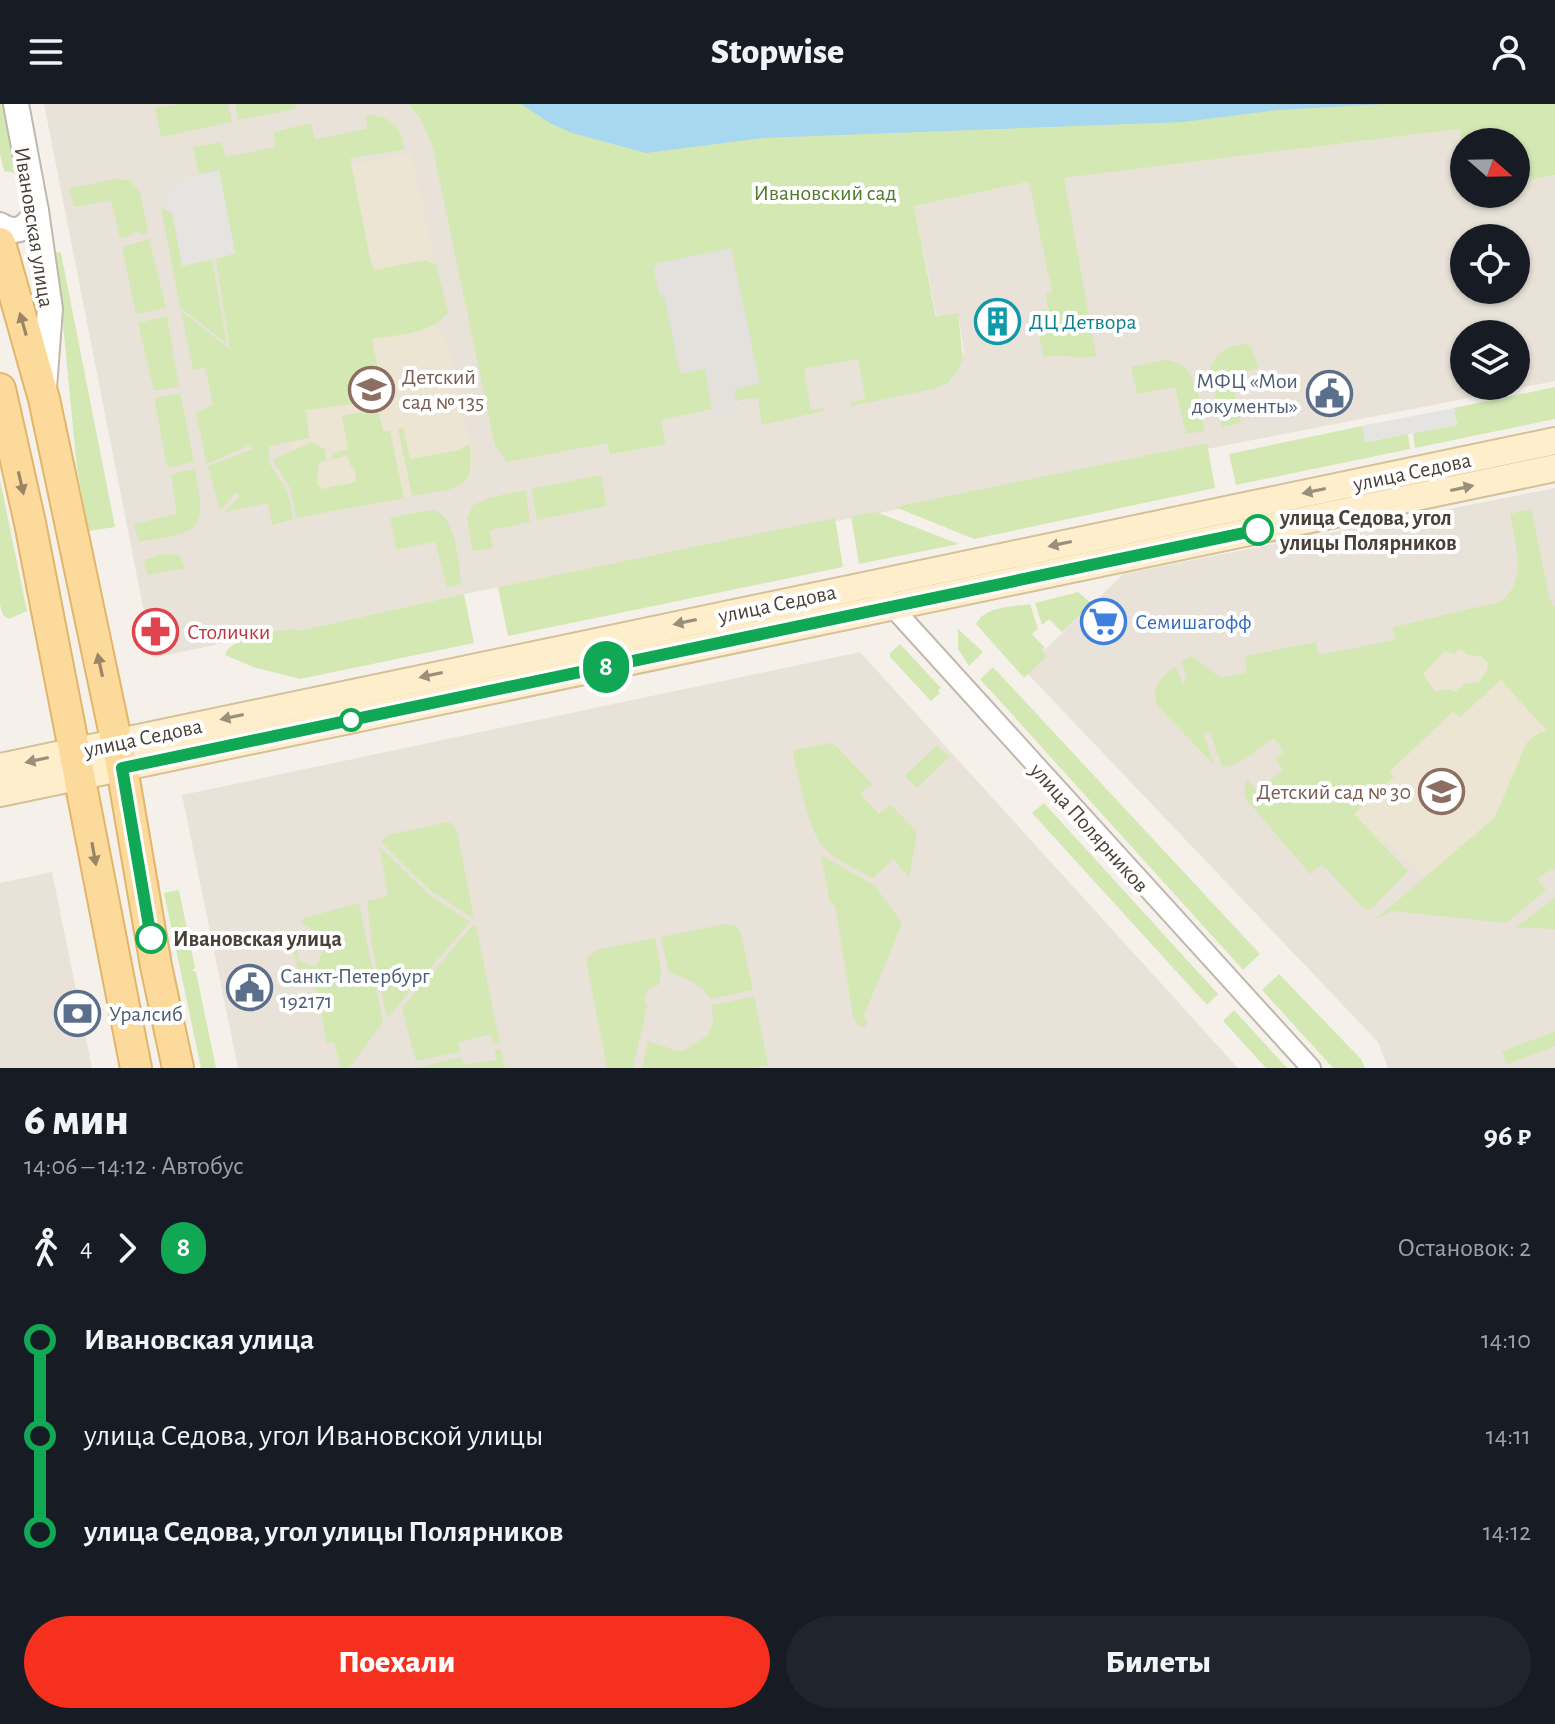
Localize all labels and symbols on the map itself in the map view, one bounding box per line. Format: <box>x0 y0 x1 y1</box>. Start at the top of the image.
north arrow <box>1450 128 1530 208</box>
street label: Ивановская улица <box>10 145 58 309</box>
park label: Ивановский сад <box>753 182 897 204</box>
building icon: ДЦ Детвора <box>974 297 1022 345</box>
one-way arrow <box>16 311 28 336</box>
place label: ДЦ Детвора <box>1029 311 1137 333</box>
school or university icon: Детский сад № 135 <box>347 365 395 413</box>
place label: Детский сад № 135 <box>402 366 484 413</box>
public building icon: МФЦ «Мои документы» <box>1305 369 1353 417</box>
place label: МФЦ «Мои документы» <box>1192 370 1298 417</box>
street label: улица Седова <box>1350 449 1473 495</box>
one-way arrow <box>15 471 28 496</box>
one-way arrow <box>1449 481 1474 494</box>
one-way arrow <box>1302 485 1327 498</box>
place label: улица Седова, угол улицы Полярников <box>1279 507 1457 555</box>
marker: улица Седова, угол улицы Полярников <box>1243 515 1273 545</box>
one-way arrow <box>1047 538 1072 550</box>
street label: улица Седова <box>715 581 838 627</box>
supermarket icon: Семишагофф <box>1080 597 1128 645</box>
pharmacy icon: Столички <box>132 607 180 655</box>
place label: Семишагофф <box>1135 611 1252 633</box>
one-way arrow <box>673 616 698 629</box>
place label: Столички <box>187 621 270 643</box>
line badge: 8 <box>580 641 632 693</box>
one-way arrow <box>93 652 106 677</box>
one-way arrow <box>418 669 443 682</box>
unlabelled marker <box>340 709 362 731</box>
one-way arrow <box>220 711 245 724</box>
street label: улица Седова <box>81 715 204 761</box>
one-way arrow <box>24 754 49 766</box>
street label: улица Полярников <box>1025 758 1153 896</box>
school or university icon: Детский сад № 30 <box>1418 767 1466 815</box>
place label: Детский сад № 30 <box>1256 781 1411 803</box>
one-way arrow <box>89 842 101 867</box>
marker: Ивановская улица <box>136 923 166 953</box>
place label: Ивановская улица <box>173 928 342 951</box>
public building icon: Санкт-Петербург 192171 <box>225 964 273 1012</box>
place label: Санкт-Петербург 192171 <box>280 965 430 1012</box>
bank icon: Уралсиб <box>54 989 102 1037</box>
place label: Уралсиб <box>109 1003 183 1025</box>

